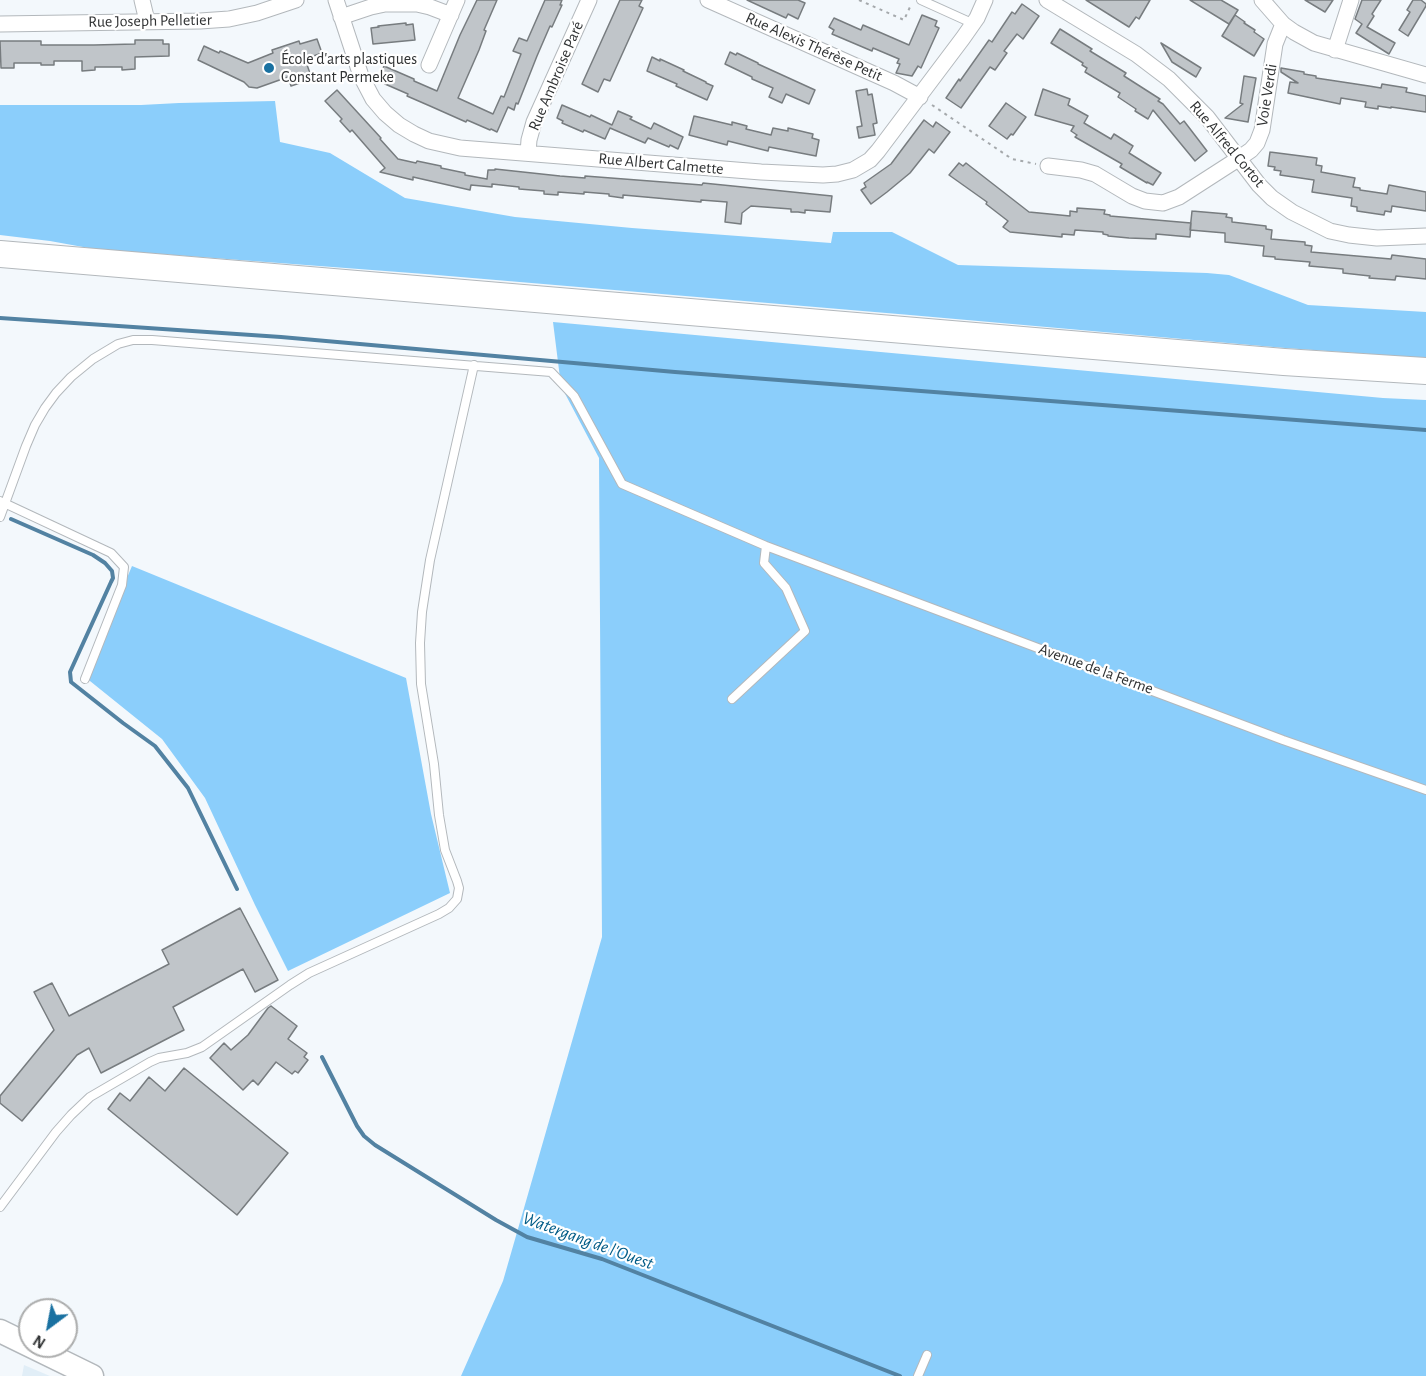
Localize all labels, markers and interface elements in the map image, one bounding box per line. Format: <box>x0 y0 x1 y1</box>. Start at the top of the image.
street label: Rue Alexis Thérèse Petit <box>743 8 885 86</box>
street label: Rue Joseph Pelletier <box>88 10 212 32</box>
street label: Rue Ambroise Paré <box>524 18 588 134</box>
place label: École d'arts plastiques Constant Permeke <box>281 49 417 87</box>
marker: École d'arts plastiques Constant Permeke <box>262 61 276 75</box>
street label: Voie Verdi <box>1253 62 1281 128</box>
street label: Rue Alfred Cortot <box>1185 97 1269 191</box>
street label: Rue Albert Calmette <box>598 149 724 179</box>
street label: Avenue de la Ferme <box>1036 639 1156 699</box>
water label: Watergang de l'Ouest <box>520 1207 656 1275</box>
north arrow <box>18 1298 78 1358</box>
text: N <box>31 1332 48 1351</box>

